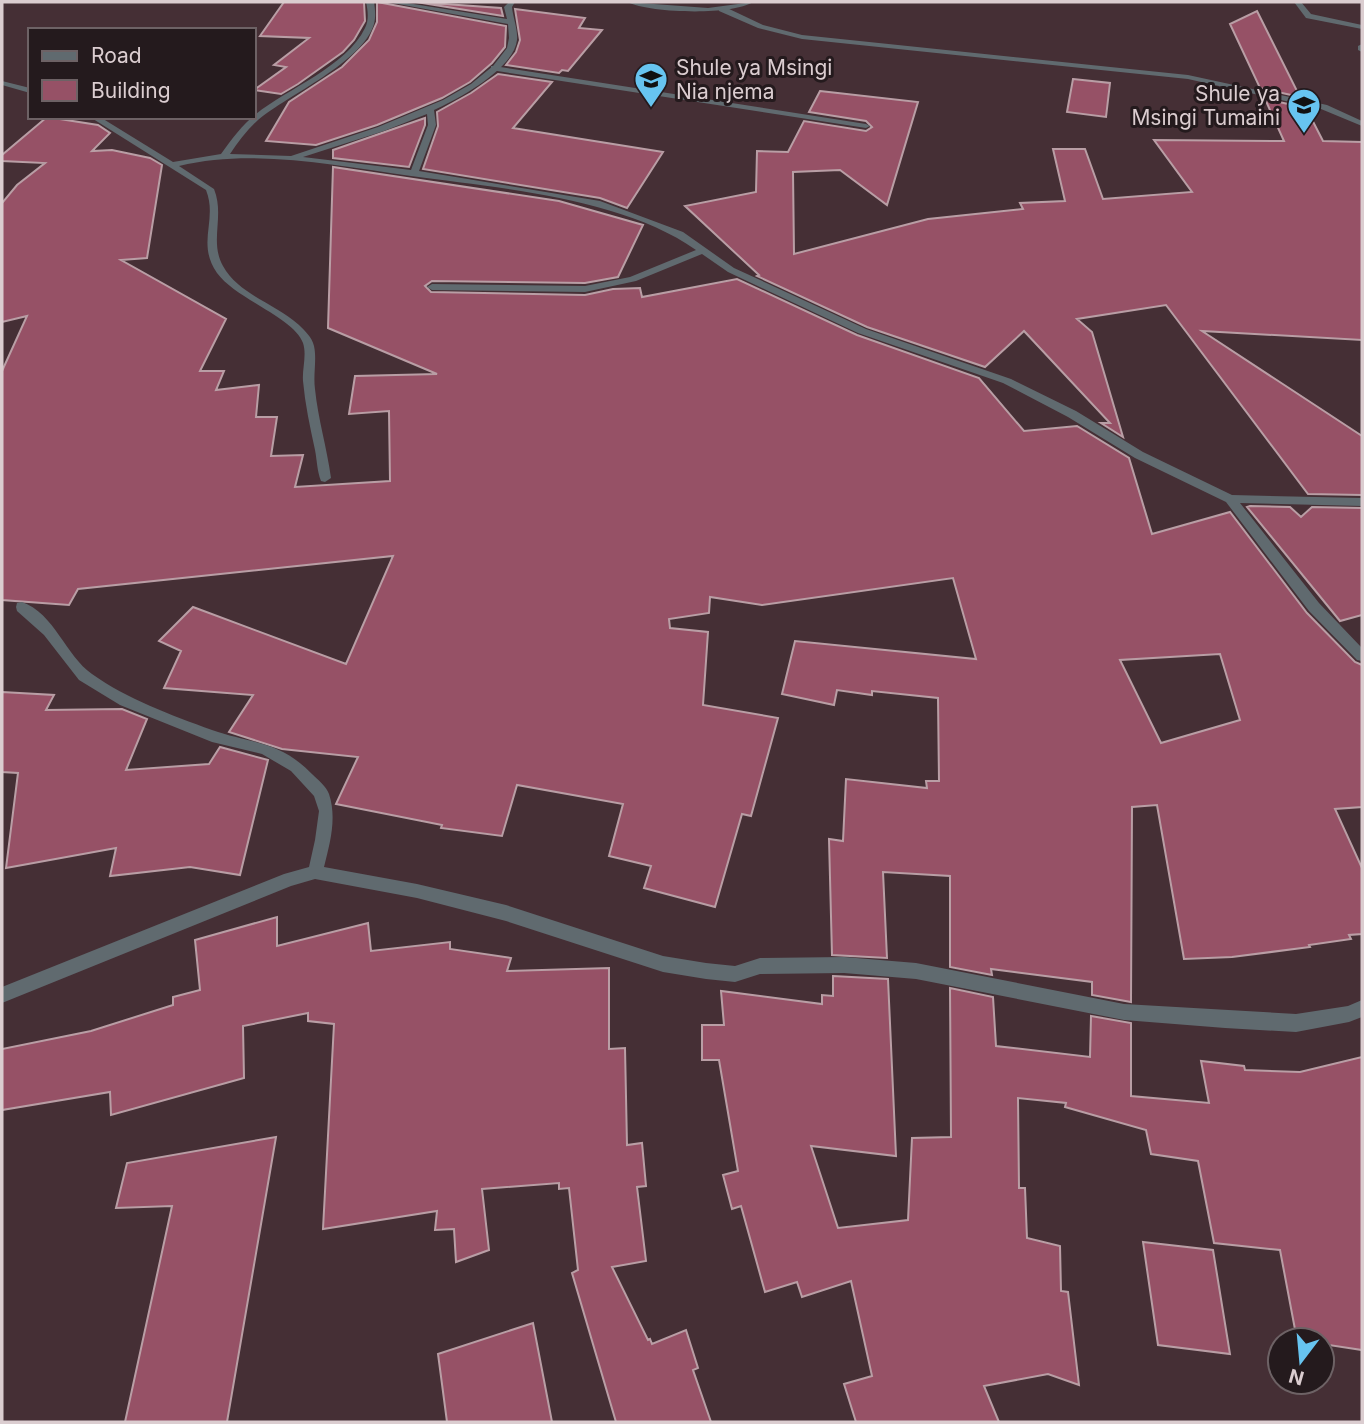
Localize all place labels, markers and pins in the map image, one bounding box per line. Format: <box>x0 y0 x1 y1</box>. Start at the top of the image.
place label: Shule ya Msingi Nia njema <box>676 55 832 104</box>
school or university icon: Shule ya Msingi Nia njema <box>632 60 670 109</box>
place label: Shule ya Msingi Tumaini <box>1131 81 1280 130</box>
school or university icon: Shule ya Msingi Tumaini <box>1285 86 1323 135</box>

